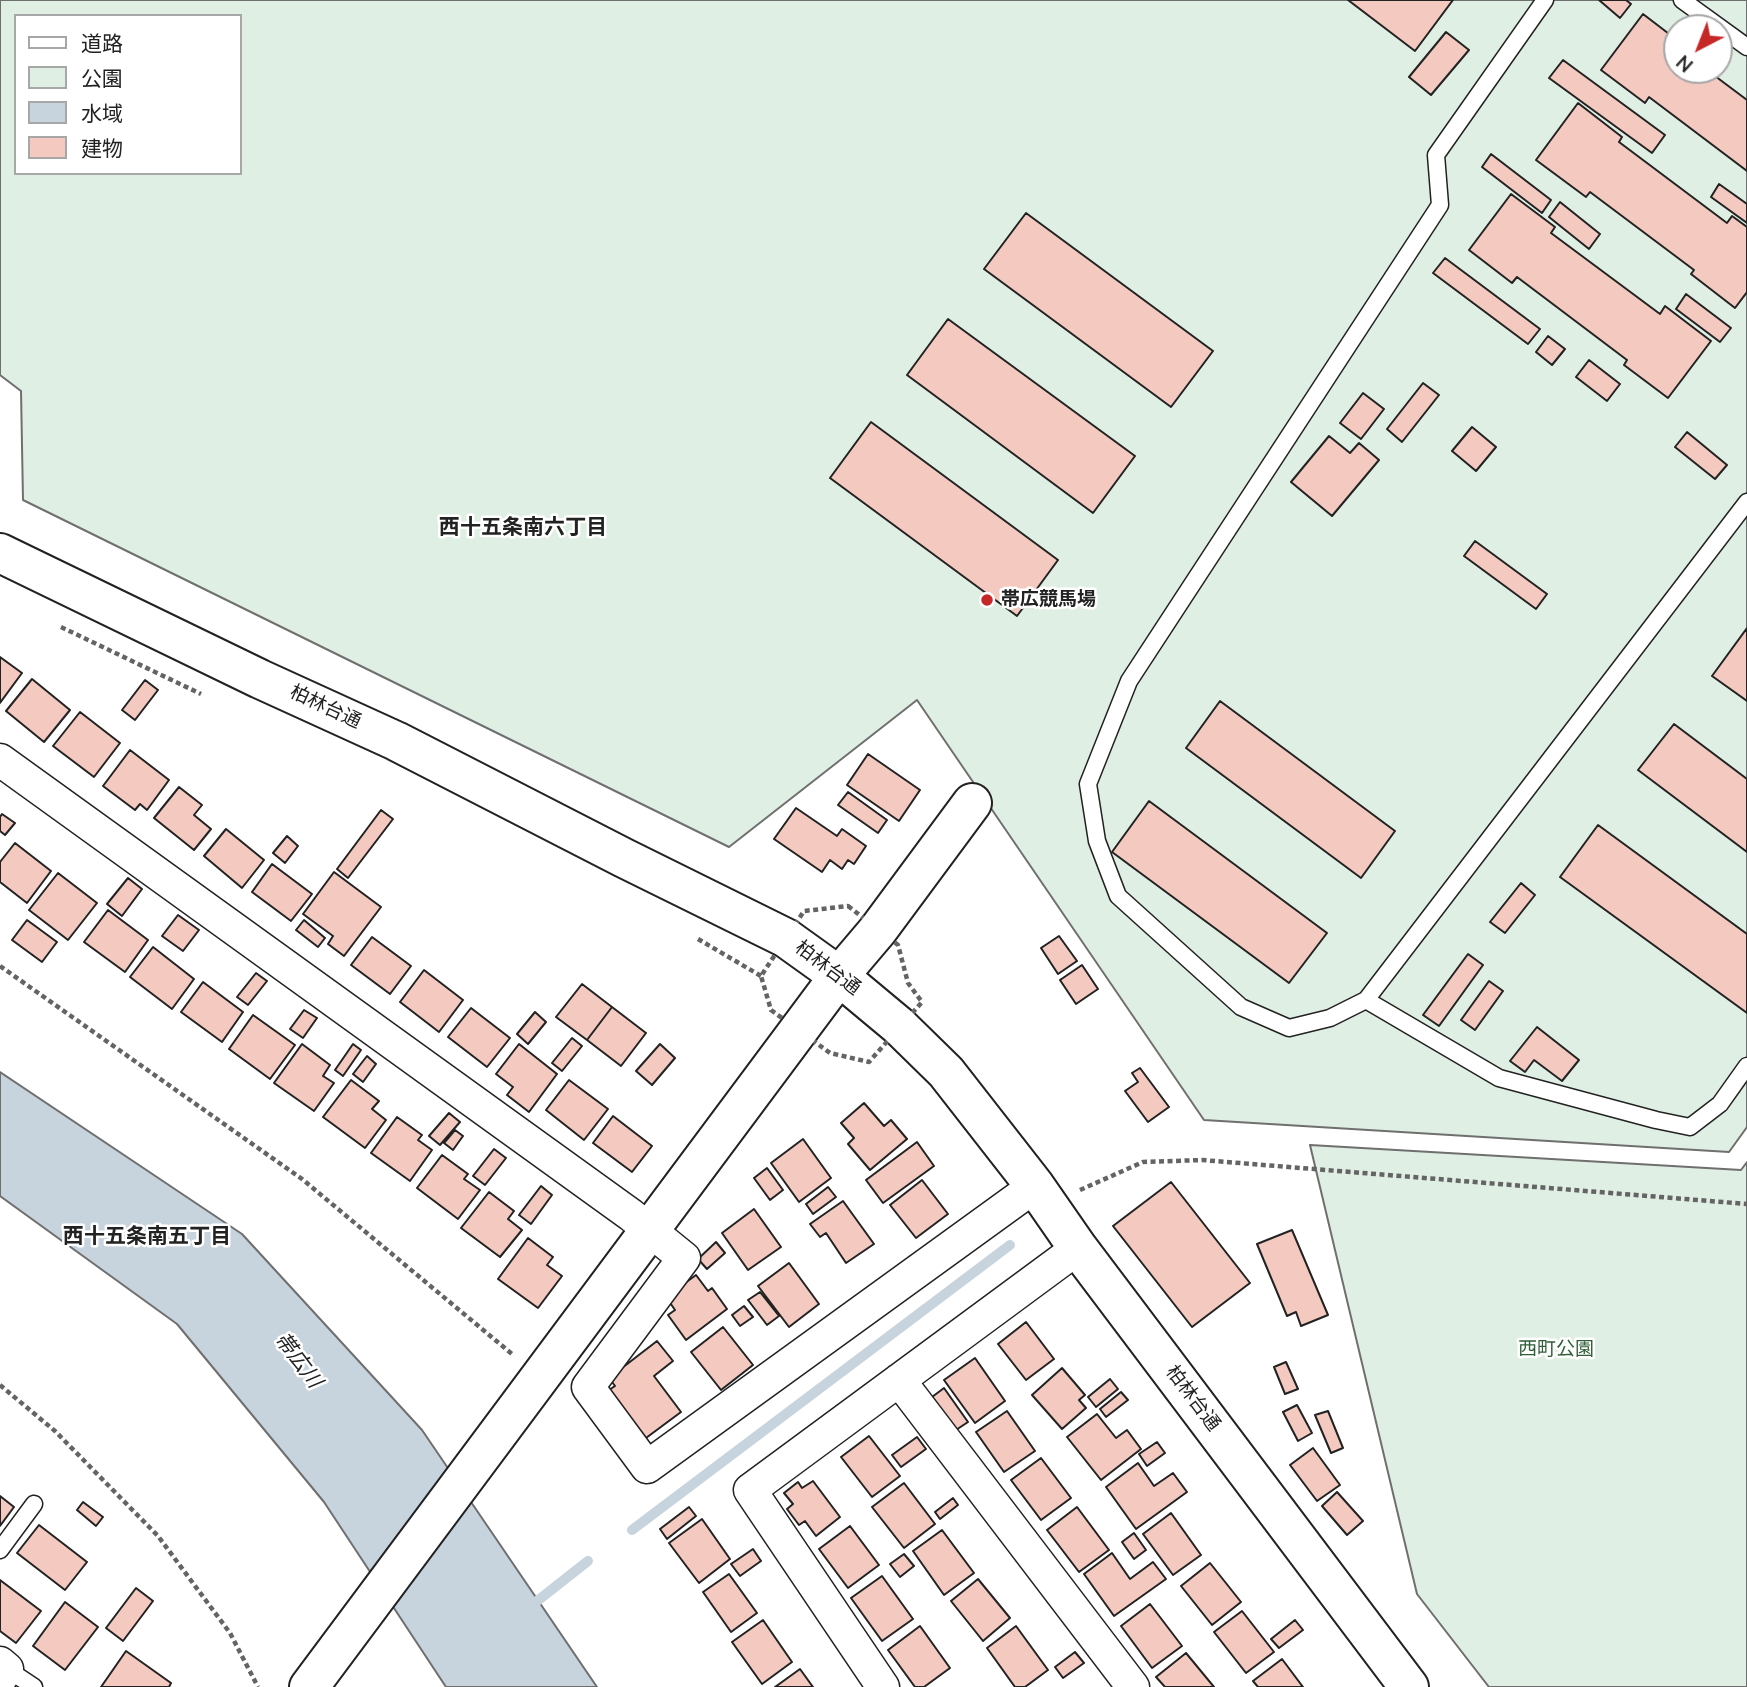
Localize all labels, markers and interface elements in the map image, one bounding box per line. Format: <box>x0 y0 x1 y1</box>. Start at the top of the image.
legend <box>14 14 242 175</box>
north arrow <box>1663 14 1733 84</box>
text: 道路 <box>81 30 123 58</box>
text: N <box>1671 49 1699 78</box>
text: 公園 <box>81 65 123 93</box>
text: 水域 <box>81 100 123 128</box>
text: 建物 <box>81 135 123 163</box>
district label: 西十五条南六丁目 <box>439 516 607 542</box>
place label: 帯広競馬場 <box>1001 589 1096 611</box>
marker: 帯広競馬場 <box>979 592 995 608</box>
street label: 柏林台通 <box>286 682 364 734</box>
street label: 柏林台通 <box>790 937 864 1001</box>
district label: 西十五条南五丁目 <box>63 1225 231 1251</box>
water label: 帯広川 <box>268 1328 326 1394</box>
park label: 西町公園 <box>1518 1339 1594 1361</box>
street label: 柏林台通 <box>1160 1362 1224 1436</box>

